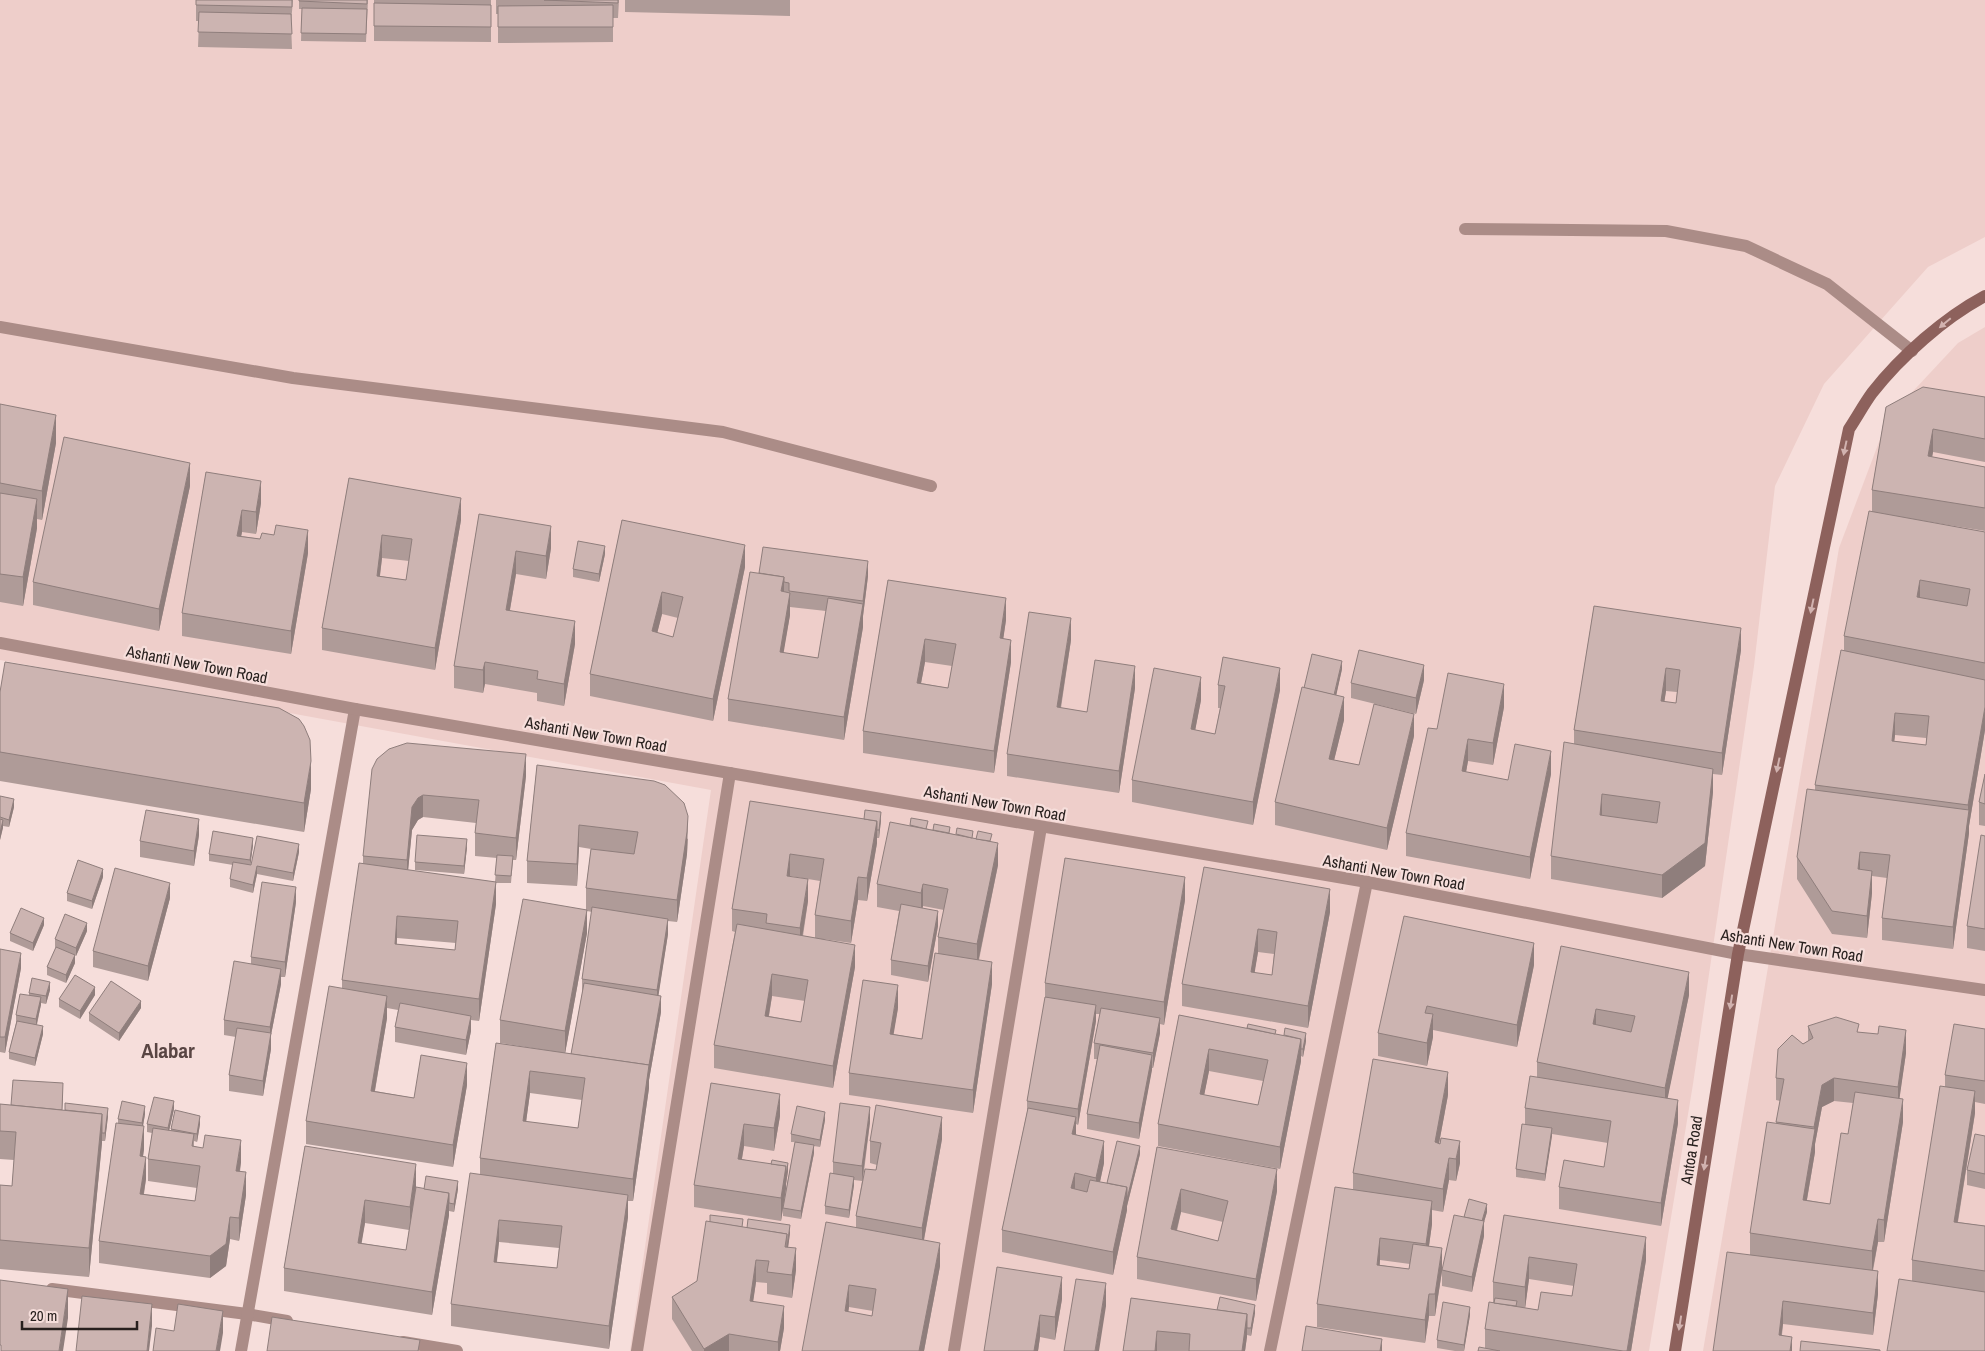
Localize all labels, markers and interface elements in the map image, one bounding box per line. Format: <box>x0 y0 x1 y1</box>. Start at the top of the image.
one-way arrow <box>1939 318 1952 329</box>
one-way arrow <box>1841 440 1849 456</box>
one-way arrow <box>1808 599 1816 614</box>
street label: Ashanti New Town Road <box>124 639 270 688</box>
street label: Ashanti New Town Road <box>522 711 669 757</box>
one-way arrow <box>1774 758 1782 773</box>
street label: Ashanti New Town Road <box>921 780 1068 826</box>
street label: Ashanti New Town Road <box>1320 849 1467 895</box>
street label: Ashanti New Town Road <box>1718 923 1865 967</box>
one-way arrow <box>1726 995 1734 1011</box>
district label: Alabar <box>141 1036 195 1065</box>
street label: Antoa Road <box>1675 1114 1707 1187</box>
one-way arrow <box>1701 1155 1709 1171</box>
scale bar <box>22 1298 138 1330</box>
text: 20 m <box>30 1305 57 1326</box>
one-way arrow <box>1675 1316 1683 1332</box>

